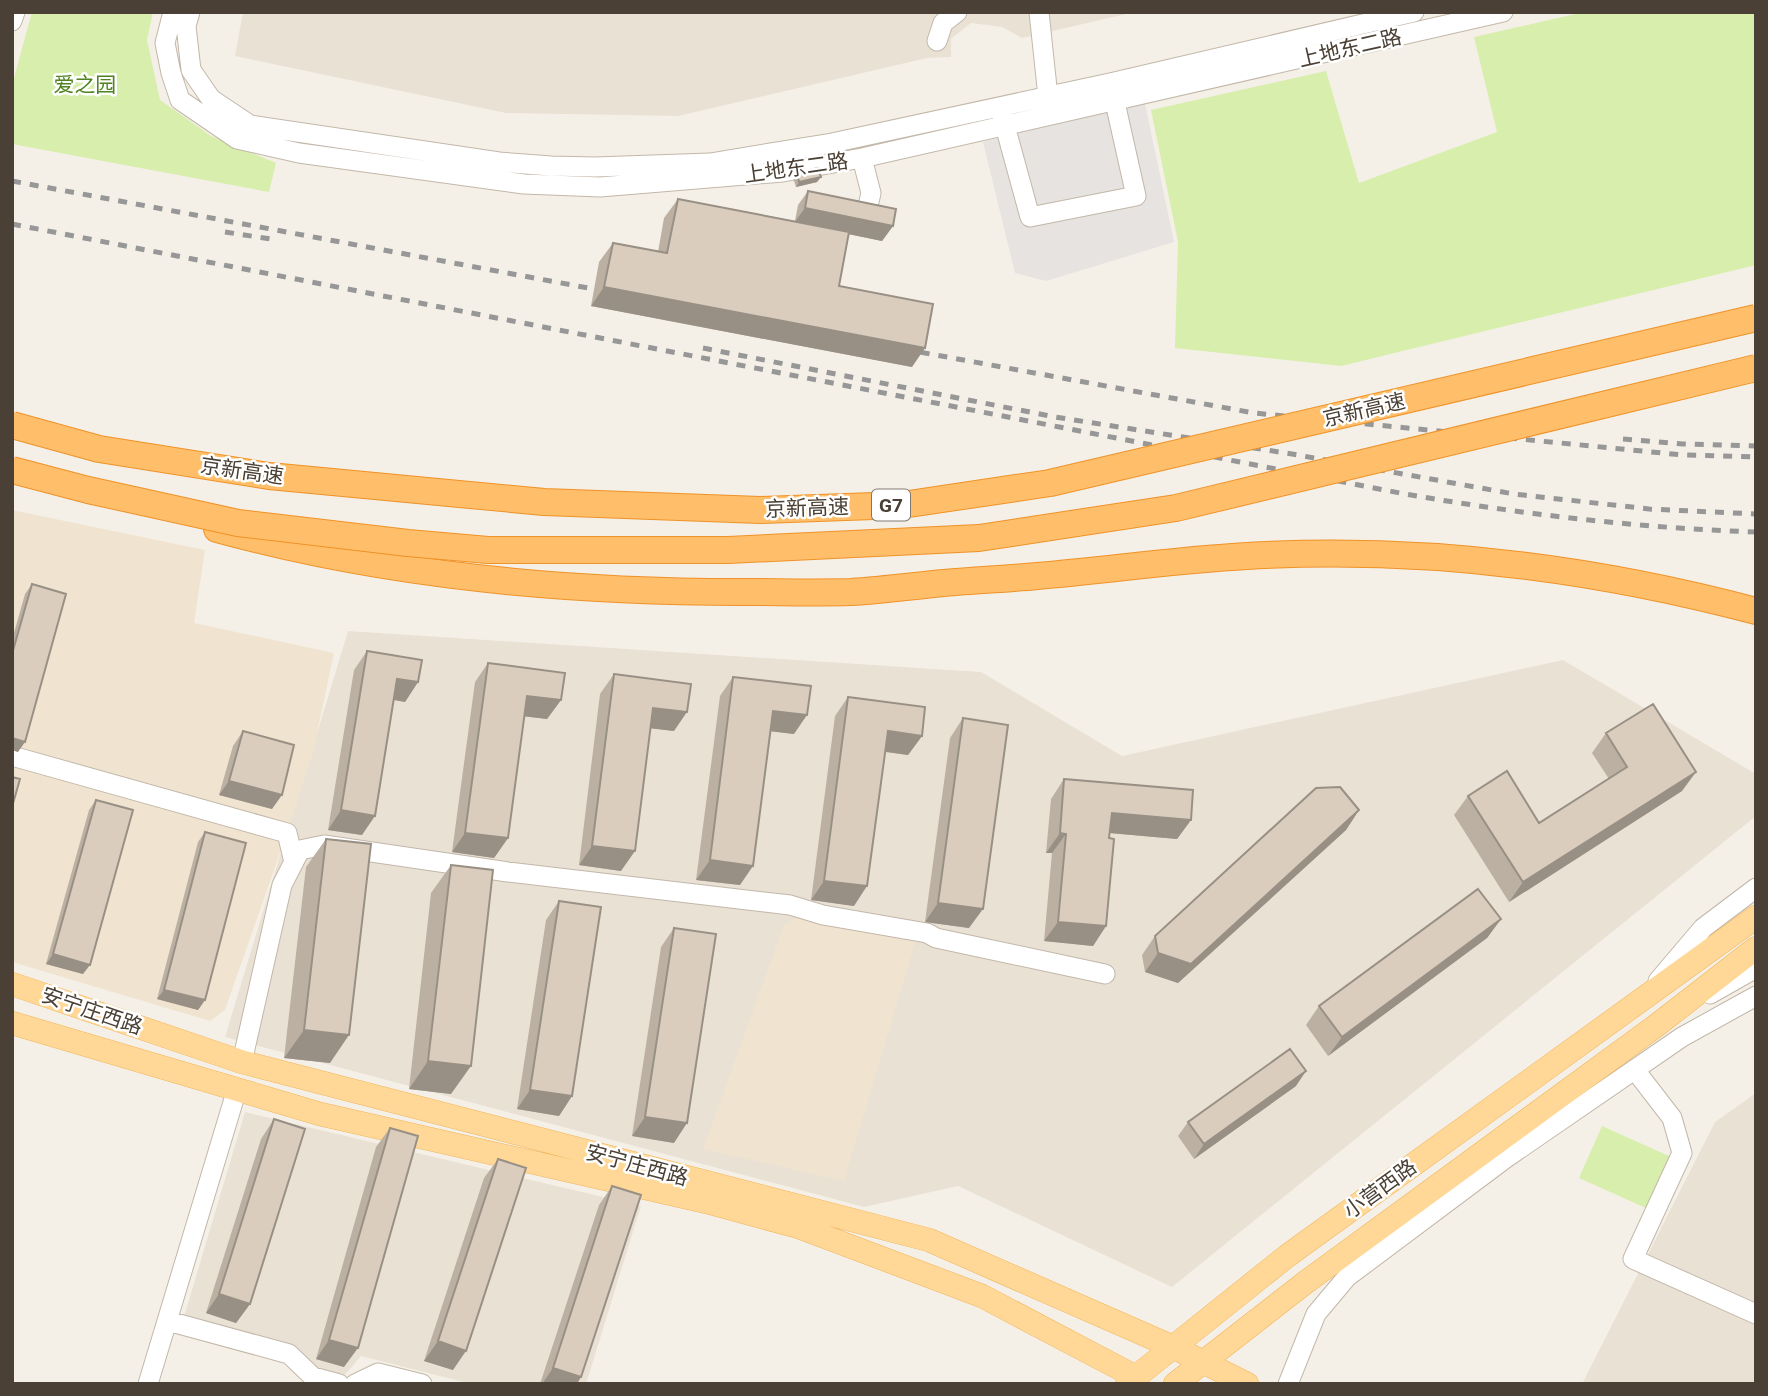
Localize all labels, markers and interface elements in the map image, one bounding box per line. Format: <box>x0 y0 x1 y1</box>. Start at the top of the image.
street label: 上地东二路 <box>1296 24 1404 72</box>
park label: 爱之园 <box>54 73 117 97</box>
street label: 上地东二路 <box>742 149 850 187</box>
street label: 京新高速 <box>1320 389 1408 431</box>
street label: 京新高速 <box>199 453 285 489</box>
road number: G7 <box>872 490 910 520</box>
street label: 京新高速 <box>765 495 849 521</box>
street label: 安宁庄西路 <box>38 983 146 1039</box>
street label: 安宁庄西路 <box>583 1140 691 1190</box>
street label: 小营西路 <box>1339 1155 1421 1223</box>

